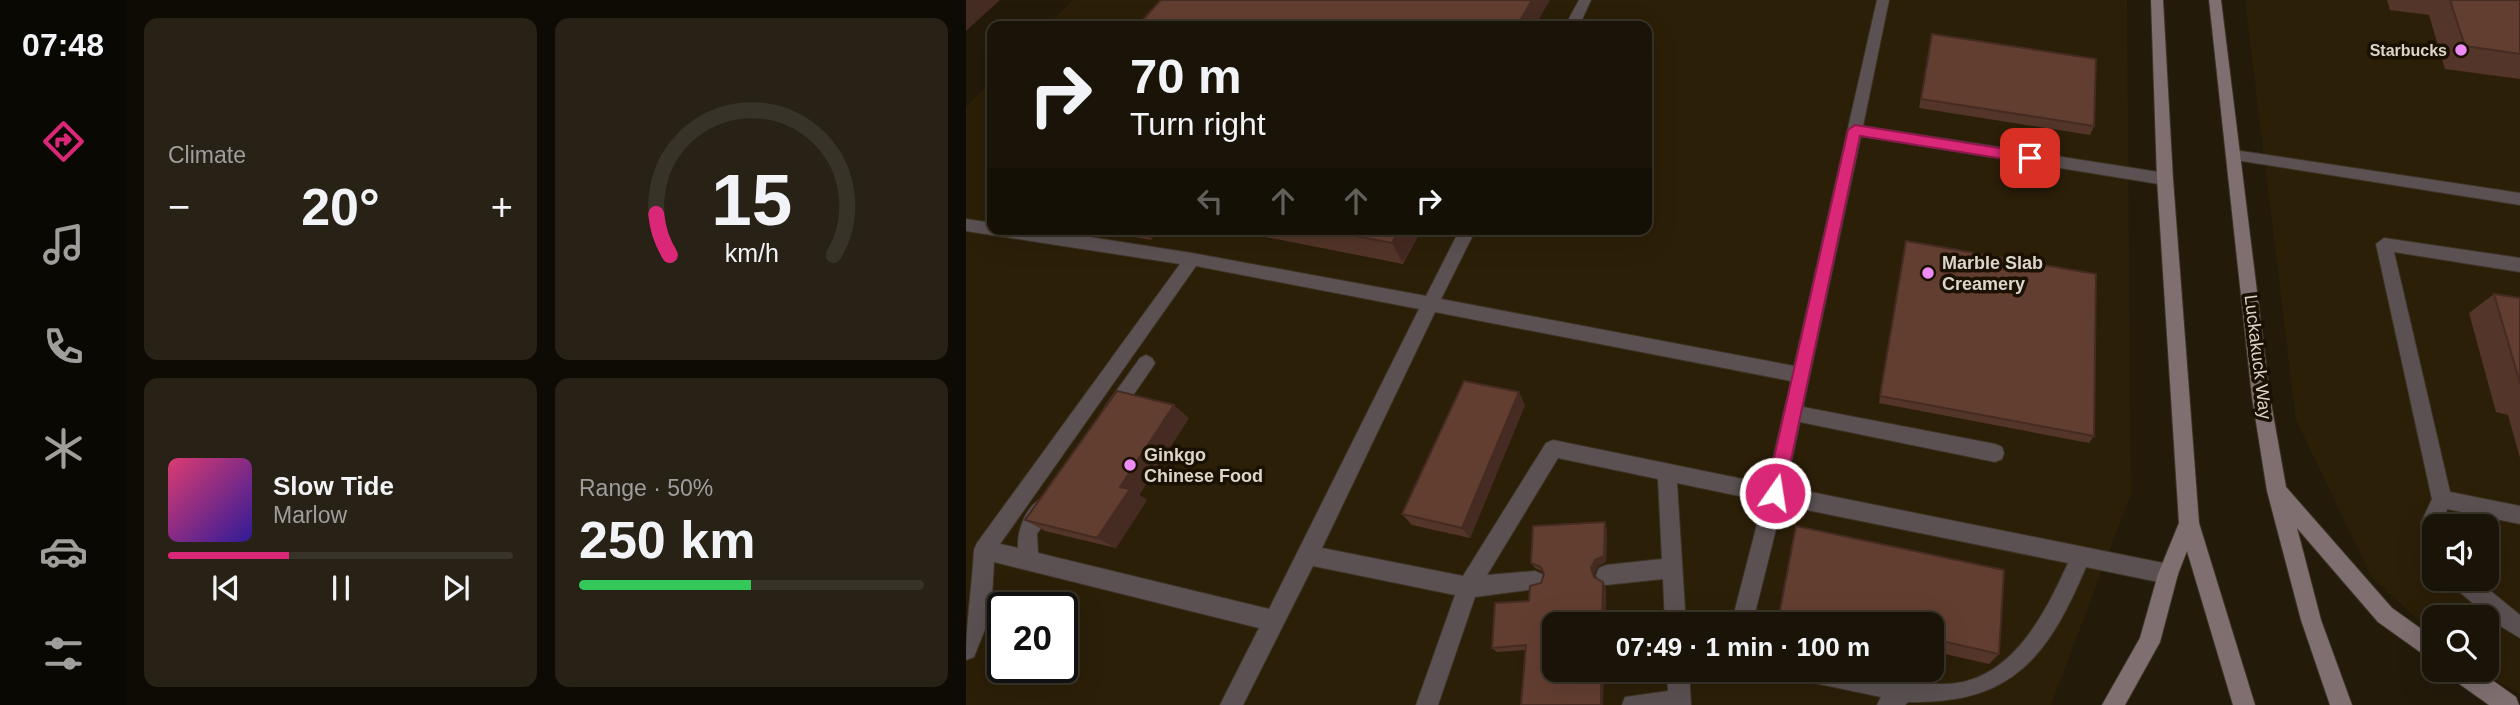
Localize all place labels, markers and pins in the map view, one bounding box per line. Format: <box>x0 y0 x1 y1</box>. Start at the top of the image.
place label: Starbucks <box>2370 42 2447 59</box>
marker: Starbucks <box>2453 42 2469 58</box>
pin <box>2000 128 2060 188</box>
place label: Marble Slab Creamery <box>1942 253 2043 294</box>
marker: Marble Slab Creamery <box>1920 265 1936 281</box>
place label: Ginkgo Chinese Food <box>1144 445 1263 486</box>
marker: Ginkgo Chinese Food <box>1122 457 1138 473</box>

